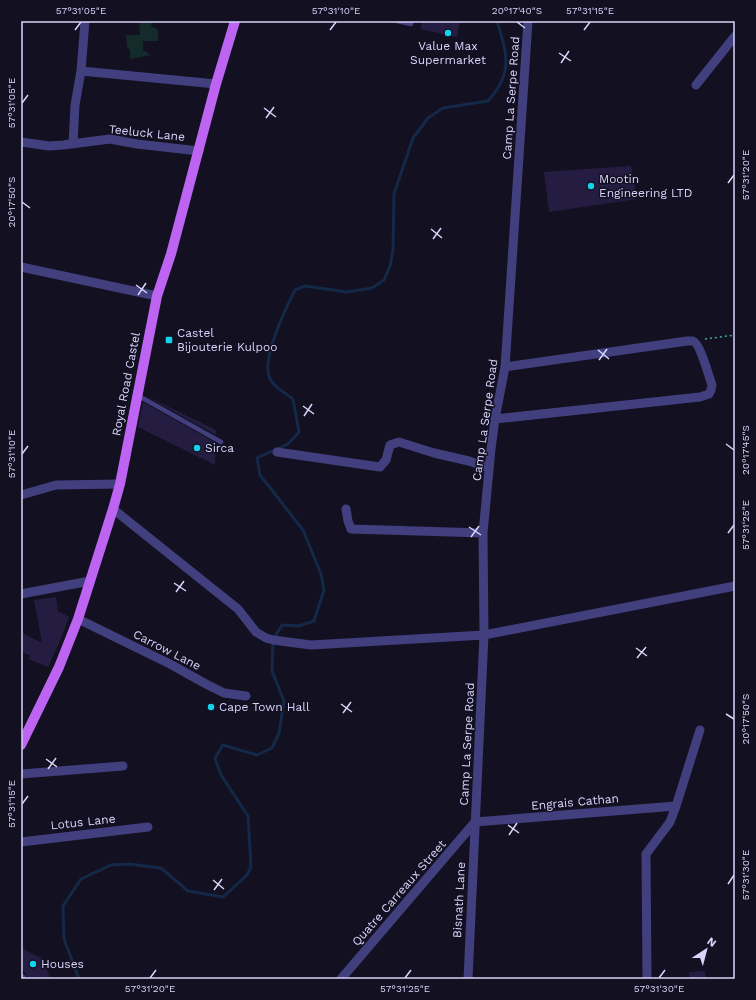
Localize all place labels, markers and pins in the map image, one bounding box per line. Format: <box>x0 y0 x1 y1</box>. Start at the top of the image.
marker: Value Max Supermarket <box>443 28 453 38</box>
place label: Value Max Supermarket <box>410 39 486 67</box>
place label: Mootin Engineering LTD <box>599 172 692 200</box>
marker: Mootin Engineering LTD <box>586 181 596 191</box>
place label: Castel Bijouterie Kulpoo <box>177 326 277 354</box>
marker: Castel Bijouterie Kulpoo <box>164 335 174 345</box>
place label: Sirca <box>205 441 234 455</box>
marker: Sirca <box>192 443 202 453</box>
place label: Cape Town Hall <box>219 700 310 714</box>
marker: Cape Town Hall <box>206 702 216 712</box>
place label: Houses <box>41 957 84 971</box>
marker: Houses <box>28 959 38 969</box>

